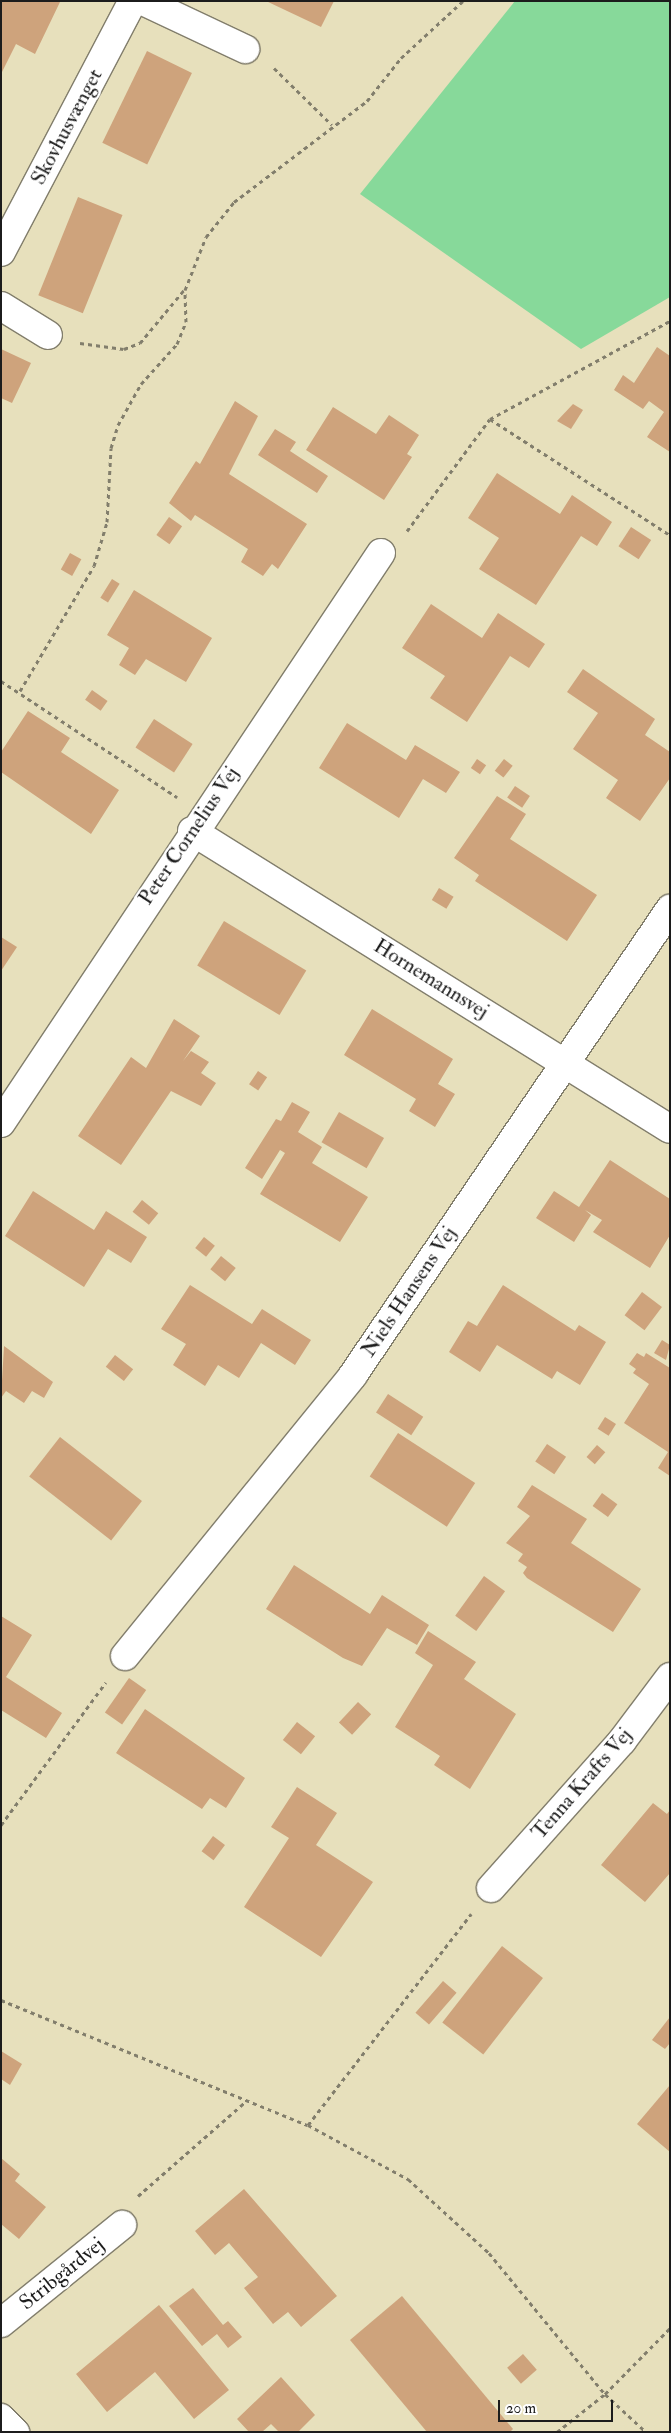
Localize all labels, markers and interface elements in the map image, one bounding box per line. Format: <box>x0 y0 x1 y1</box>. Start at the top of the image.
street label: Skovhusvænget <box>26 65 108 189</box>
street label: Peter Cornelius Vej <box>133 762 245 910</box>
street label: Hornemannsvej <box>369 934 493 1024</box>
street label: Niels Hansens Vej <box>356 1222 462 1362</box>
street label: Tenna Krafts Vej <box>527 1723 637 1845</box>
street label: Stribgårdvej <box>15 2232 109 2316</box>
scale bar <box>501 2390 616 2422</box>
text: 20 m <box>506 2399 536 2418</box>

